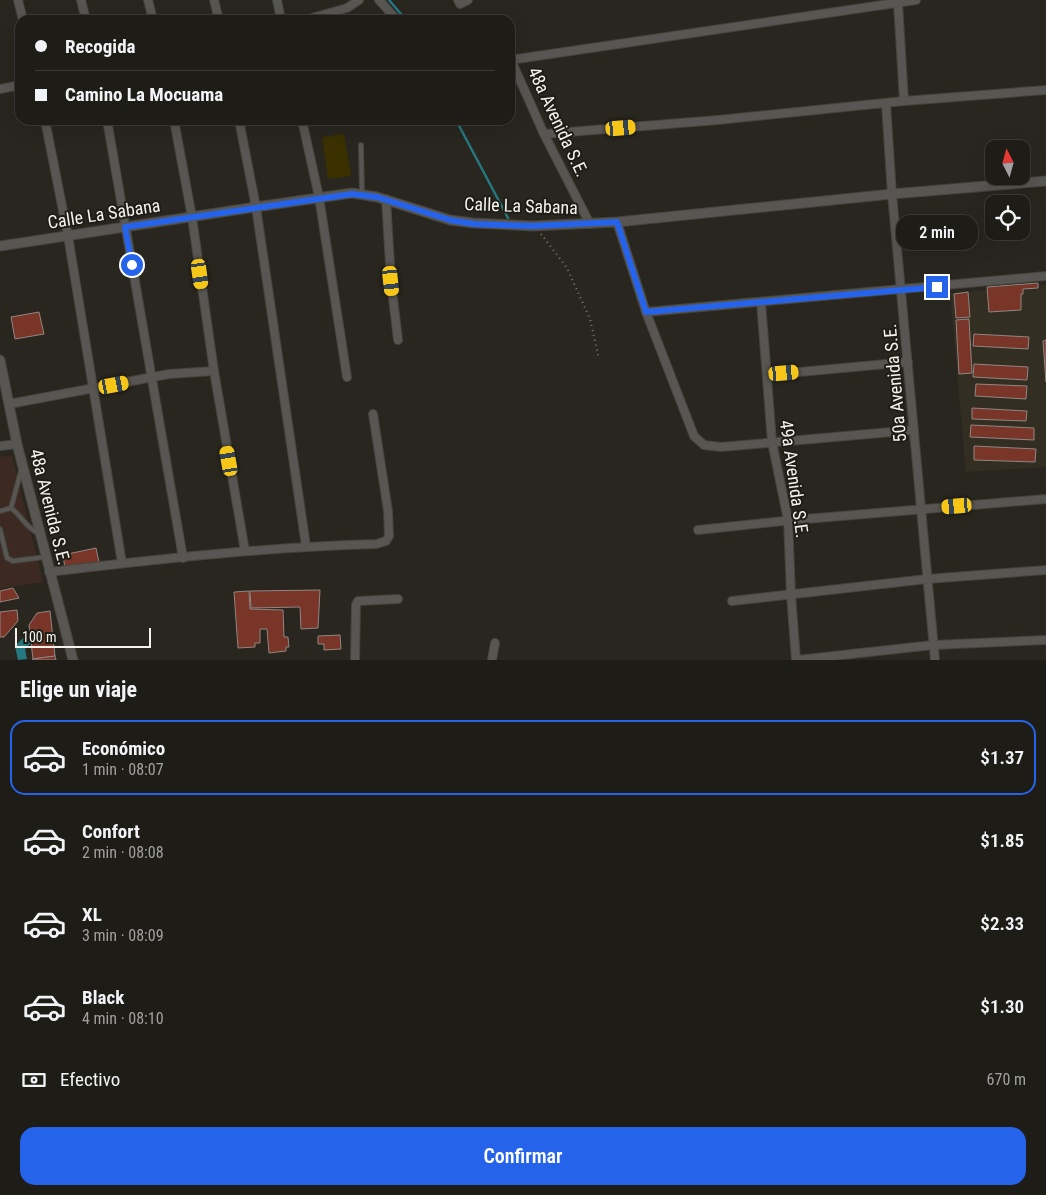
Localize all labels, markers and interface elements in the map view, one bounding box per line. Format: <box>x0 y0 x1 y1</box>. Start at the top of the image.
text: Recogida <box>65 35 136 58</box>
street label: 48a Avenida S.E. <box>524 64 593 180</box>
text: Camino La Mocuama <box>65 83 223 106</box>
car <box>605 119 636 137</box>
north arrow <box>985 140 1030 185</box>
map controls <box>985 140 1030 240</box>
street label: Calle La Sabana <box>464 193 578 218</box>
street label: Calle La Sabana <box>46 194 162 233</box>
button: locate <box>985 195 1030 240</box>
callout: 2 min <box>896 214 978 250</box>
text: 2 min <box>919 223 955 242</box>
route start <box>121 254 143 276</box>
car <box>190 258 209 290</box>
car <box>381 265 400 297</box>
route end <box>926 276 948 298</box>
street label: 50a Avenida S.E. <box>879 323 910 443</box>
car <box>768 364 799 382</box>
car <box>97 375 130 395</box>
street label: 49a Avenida S.E. <box>776 419 813 539</box>
car <box>219 445 238 477</box>
street label: 48a Avenida S.E. <box>26 447 75 567</box>
car <box>941 497 972 515</box>
scale bar <box>15 625 151 648</box>
text: 100 m <box>22 629 57 645</box>
text: Elige un viaje <box>20 677 137 702</box>
icon: car <box>22 735 67 780</box>
text: Económico <box>82 737 165 760</box>
text: $1.37 <box>980 746 1024 769</box>
text: 1 min · 08:07 <box>82 760 164 779</box>
icon: car <box>22 818 67 863</box>
text: Confort <box>82 820 140 843</box>
text: $1.85 <box>980 829 1024 852</box>
text: 2 min · 08:08 <box>82 843 164 862</box>
icon: car <box>22 901 67 946</box>
text: XL <box>82 903 102 926</box>
text: $2.33 <box>980 912 1024 935</box>
text: 3 min · 08:09 <box>82 926 164 945</box>
icon: car <box>22 984 67 1029</box>
text: Black <box>82 986 124 1009</box>
text: $1.30 <box>980 995 1024 1018</box>
text: 4 min · 08:10 <box>82 1009 164 1028</box>
icon: cash <box>20 1066 48 1094</box>
text: Efectivo <box>60 1068 120 1091</box>
text: 670 m <box>987 1070 1026 1089</box>
button: Confirmar <box>20 1127 1026 1185</box>

